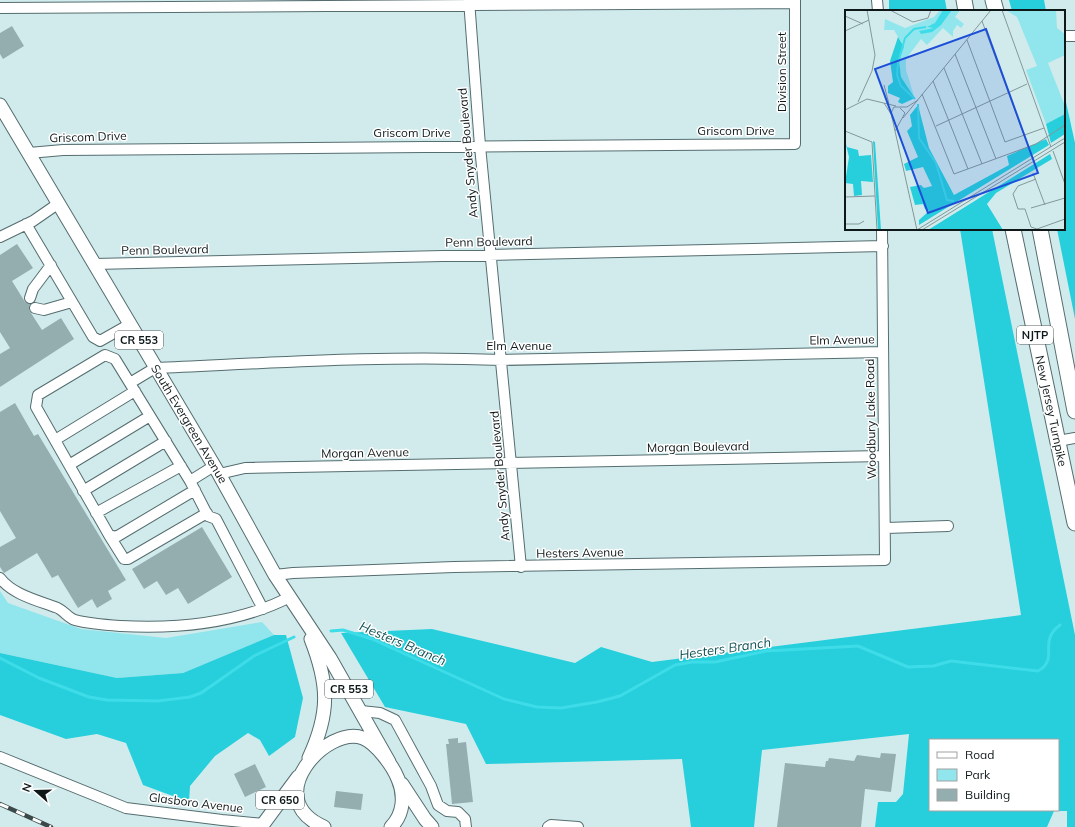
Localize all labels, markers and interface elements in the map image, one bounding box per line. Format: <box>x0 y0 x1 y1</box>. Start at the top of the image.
inset map <box>845 10 1065 230</box>
street label: Division Street <box>774 32 789 112</box>
street label: Andy Snyder Boulevard <box>454 87 481 219</box>
street label: Griscom Drive <box>697 123 775 138</box>
street label: Griscom Drive <box>373 125 451 140</box>
street label: Griscom Drive <box>49 128 127 145</box>
street label: Penn Boulevard <box>445 233 533 250</box>
street label: Penn Boulevard <box>121 241 209 258</box>
road number: NJTP <box>1017 326 1053 344</box>
road number: CR 553 <box>115 331 163 349</box>
street label: Elm Avenue <box>809 331 875 348</box>
street label: Elm Avenue <box>486 338 552 353</box>
street label: New Jersey Turnpike <box>1032 354 1071 468</box>
street label: Woodbury Lake Road <box>862 359 879 480</box>
street label: South Evergreen Avenue <box>148 362 231 486</box>
street label: Andy Snyder Boulevard <box>486 410 513 542</box>
street label: Morgan Boulevard <box>647 438 749 455</box>
street label: Morgan Avenue <box>321 444 409 461</box>
street label: Hesters Avenue <box>536 544 624 561</box>
water label: Hesters Branch <box>357 618 449 668</box>
water label: Hesters Branch <box>678 634 772 662</box>
road number: CR 553 <box>325 680 373 698</box>
legend <box>929 739 1059 811</box>
text: Road <box>965 747 994 762</box>
text: Park <box>965 767 991 782</box>
north arrow <box>16 771 56 811</box>
text: N <box>19 781 35 794</box>
text: Building <box>965 787 1010 802</box>
street label: Glasboro Avenue <box>148 789 244 816</box>
road number: CR 650 <box>256 791 304 809</box>

